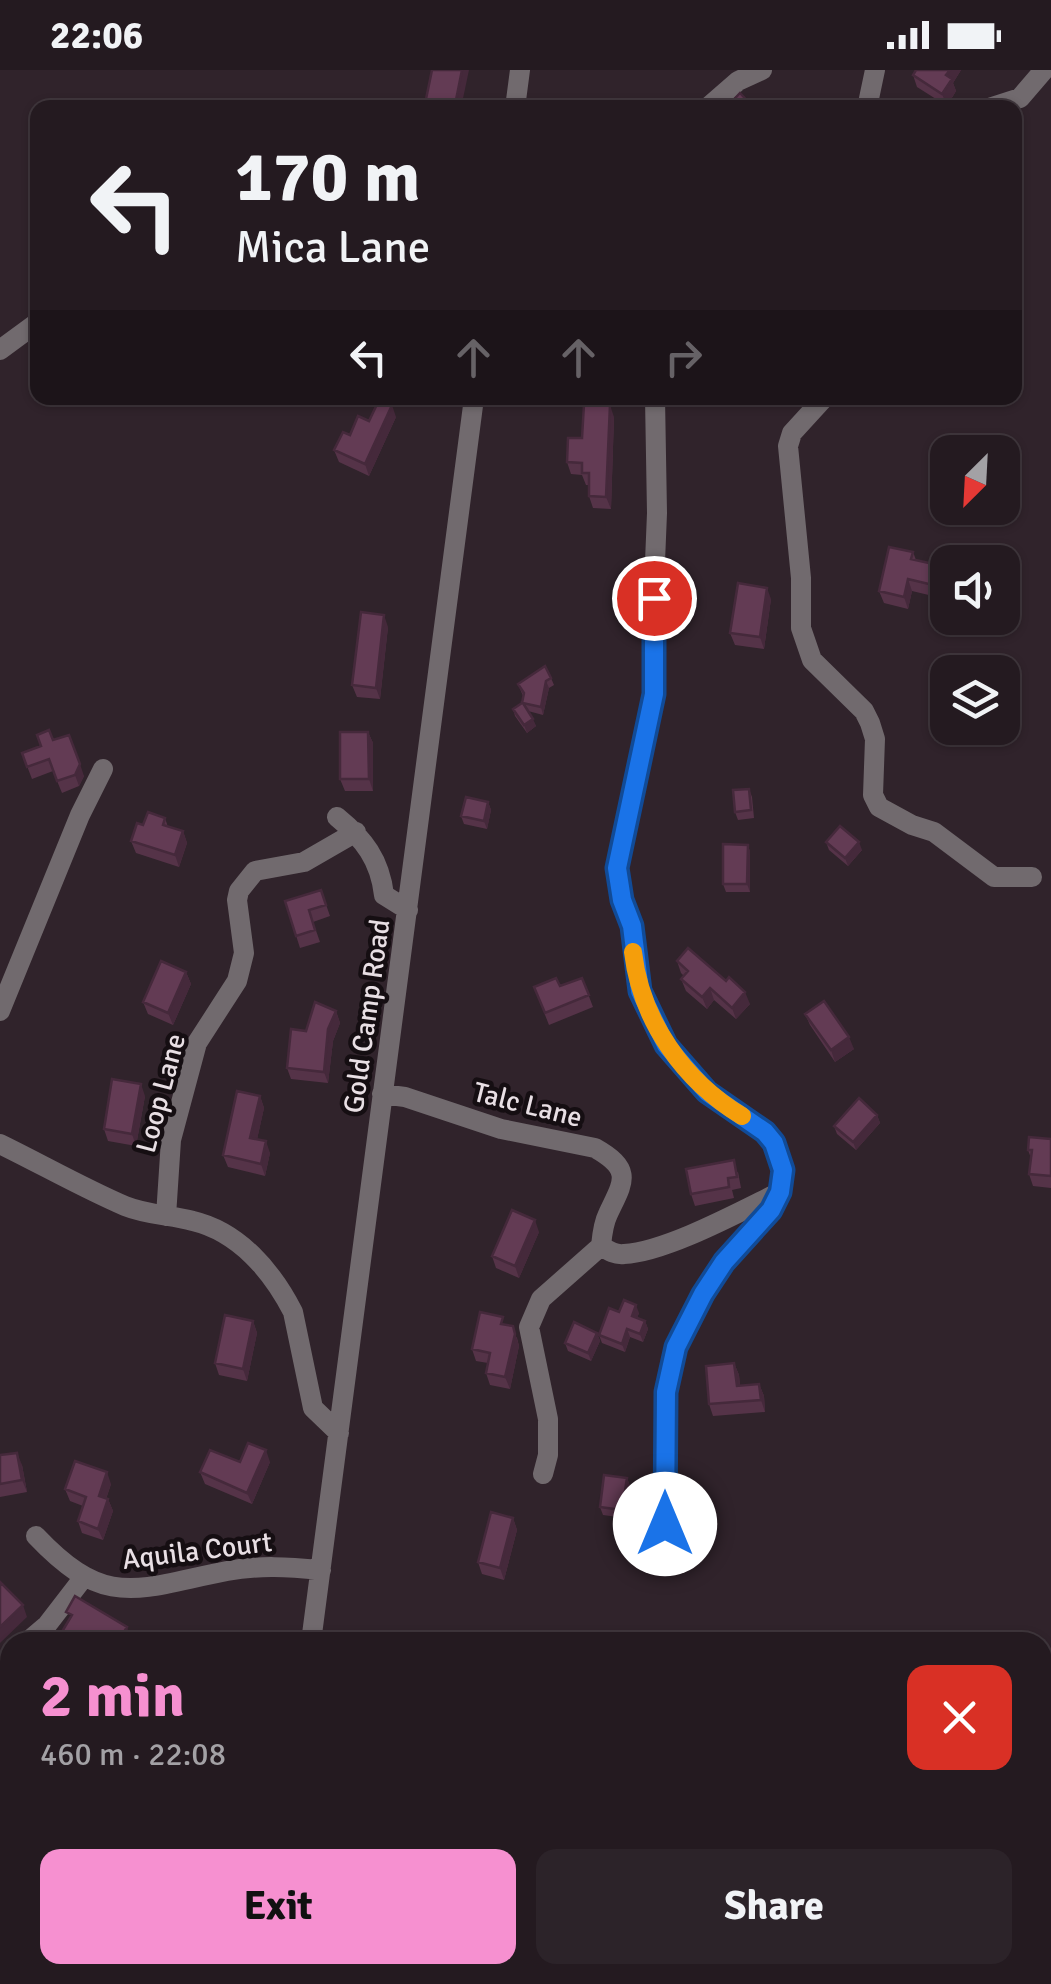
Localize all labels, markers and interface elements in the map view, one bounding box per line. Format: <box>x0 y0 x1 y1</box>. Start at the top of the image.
text: 22:06 <box>50 12 143 59</box>
text: 170 m <box>235 134 420 220</box>
icon: left <box>70 140 200 270</box>
text: Mica Lane <box>235 220 430 275</box>
icon: left <box>341 330 396 385</box>
icon: ahead <box>446 330 501 385</box>
icon: ahead <box>551 330 606 385</box>
icon: right <box>656 330 711 385</box>
north arrow <box>930 435 1020 525</box>
map controls <box>930 435 1020 745</box>
button: sound <box>930 545 1020 635</box>
pin <box>612 556 697 641</box>
icon: arrive <box>627 571 682 626</box>
button: layers <box>930 655 1020 745</box>
street label: Gold Camp Road <box>337 917 397 1115</box>
street label: Loop Lane <box>129 1030 193 1157</box>
street label: Talc Lane <box>470 1075 586 1135</box>
position arrow <box>613 1472 717 1576</box>
street label: Aquila Court <box>120 1525 274 1577</box>
text: 2 min <box>40 1660 185 1734</box>
button: close <box>907 1665 1012 1770</box>
text: 460 m · 22:08 <box>40 1735 226 1774</box>
button: Exit <box>40 1849 516 1964</box>
button: Share <box>536 1849 1012 1964</box>

